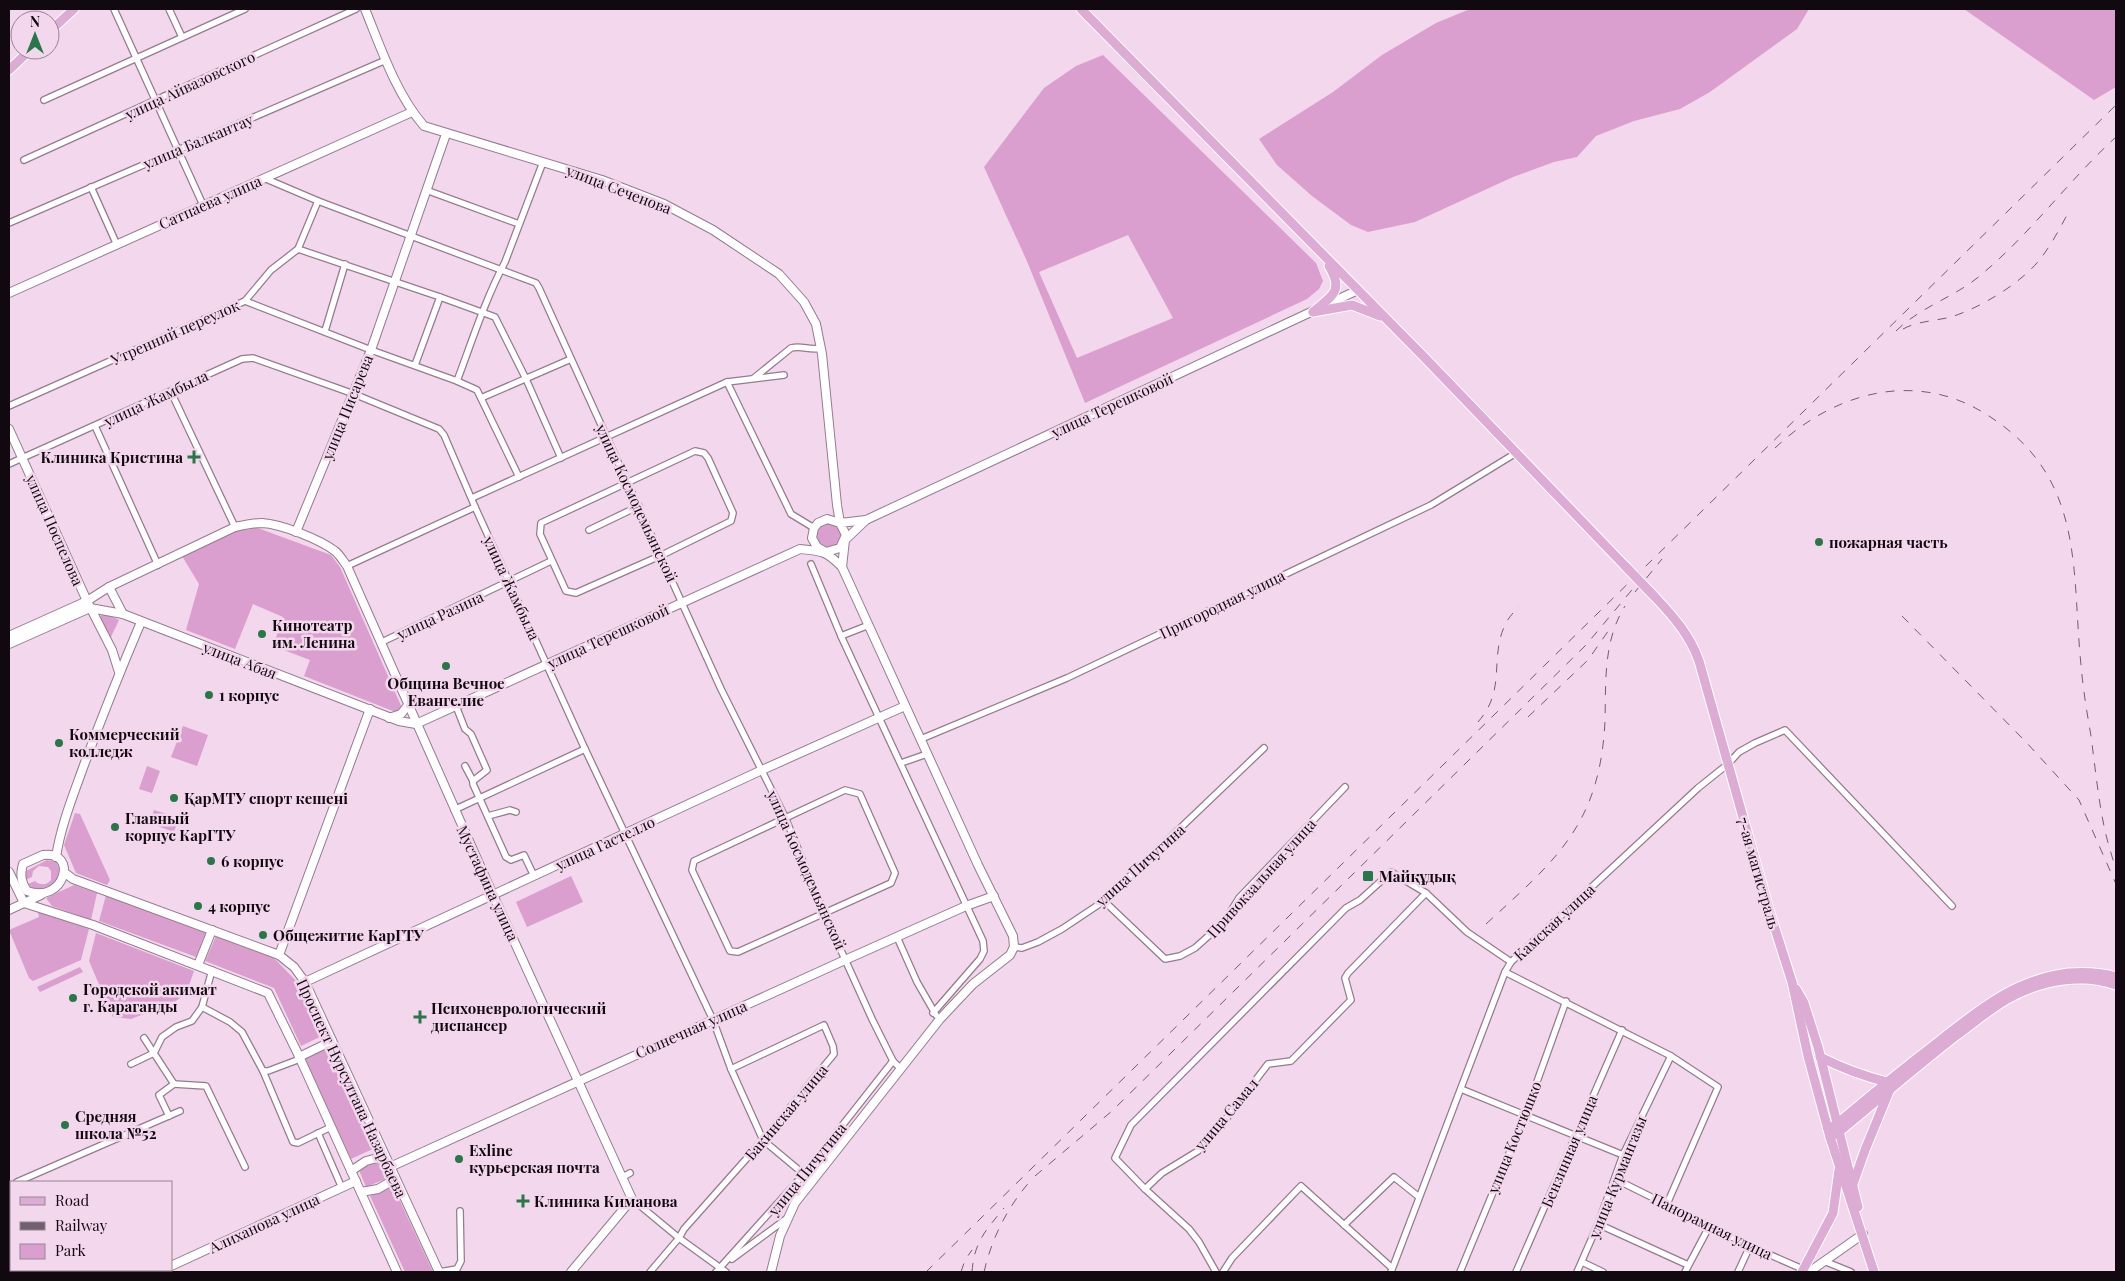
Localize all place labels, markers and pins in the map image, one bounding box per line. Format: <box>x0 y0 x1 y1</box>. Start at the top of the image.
place label: Клиника Кристина <box>40 447 183 467</box>
marker: Клиника Кристина <box>187 450 201 464</box>
place label: пожарная часть <box>1829 532 1948 552</box>
marker: пожарная часть <box>1813 536 1825 548</box>
place label: Кинотеатр им. Ленина <box>272 615 356 652</box>
marker: Кинотеатр им. Ленина <box>256 628 268 640</box>
marker: Община Вечное Евангелие <box>440 660 452 672</box>
place label: Община Вечное Евангелие <box>387 673 505 710</box>
place label: 1 корпус <box>219 685 280 705</box>
marker: 1 корпус <box>203 689 215 701</box>
place label: Коммерческий колледж <box>69 724 180 761</box>
marker: Коммерческий колледж <box>53 737 65 749</box>
place label: ҚарМТУ спорт кешені <box>184 788 348 808</box>
marker: ҚарМТУ спорт кешені <box>168 792 180 804</box>
place label: Главный корпус КарГТУ <box>125 808 237 845</box>
marker: Главный корпус КарГТУ <box>109 821 121 833</box>
place label: 6 корпус <box>221 851 284 871</box>
marker: 6 корпус <box>205 855 217 867</box>
place label: Майқұдық <box>1379 866 1457 886</box>
marker: Майқұдық <box>1361 869 1375 883</box>
place label: 4 корпус <box>208 896 271 916</box>
marker: 4 корпус <box>192 900 204 912</box>
place label: Общежитие КарГТУ <box>273 925 425 945</box>
marker: Общежитие КарГТУ <box>257 929 269 941</box>
place label: Городской акимат г. Караганды <box>83 979 217 1016</box>
marker: Городской акимат г. Караганды <box>67 992 79 1004</box>
place label: Психоневрологический диспансер <box>431 998 606 1035</box>
marker: Психоневрологический диспансер <box>413 1010 427 1024</box>
place label: Средняя школа №52 <box>75 1106 157 1143</box>
marker: Средняя школа №52 <box>59 1119 71 1131</box>
place label: Exline курьерская почта <box>469 1140 600 1177</box>
marker: Exline курьерская почта <box>453 1153 465 1165</box>
place label: Клиника Киманова <box>534 1191 678 1211</box>
marker: Клиника Киманова <box>516 1194 530 1208</box>

